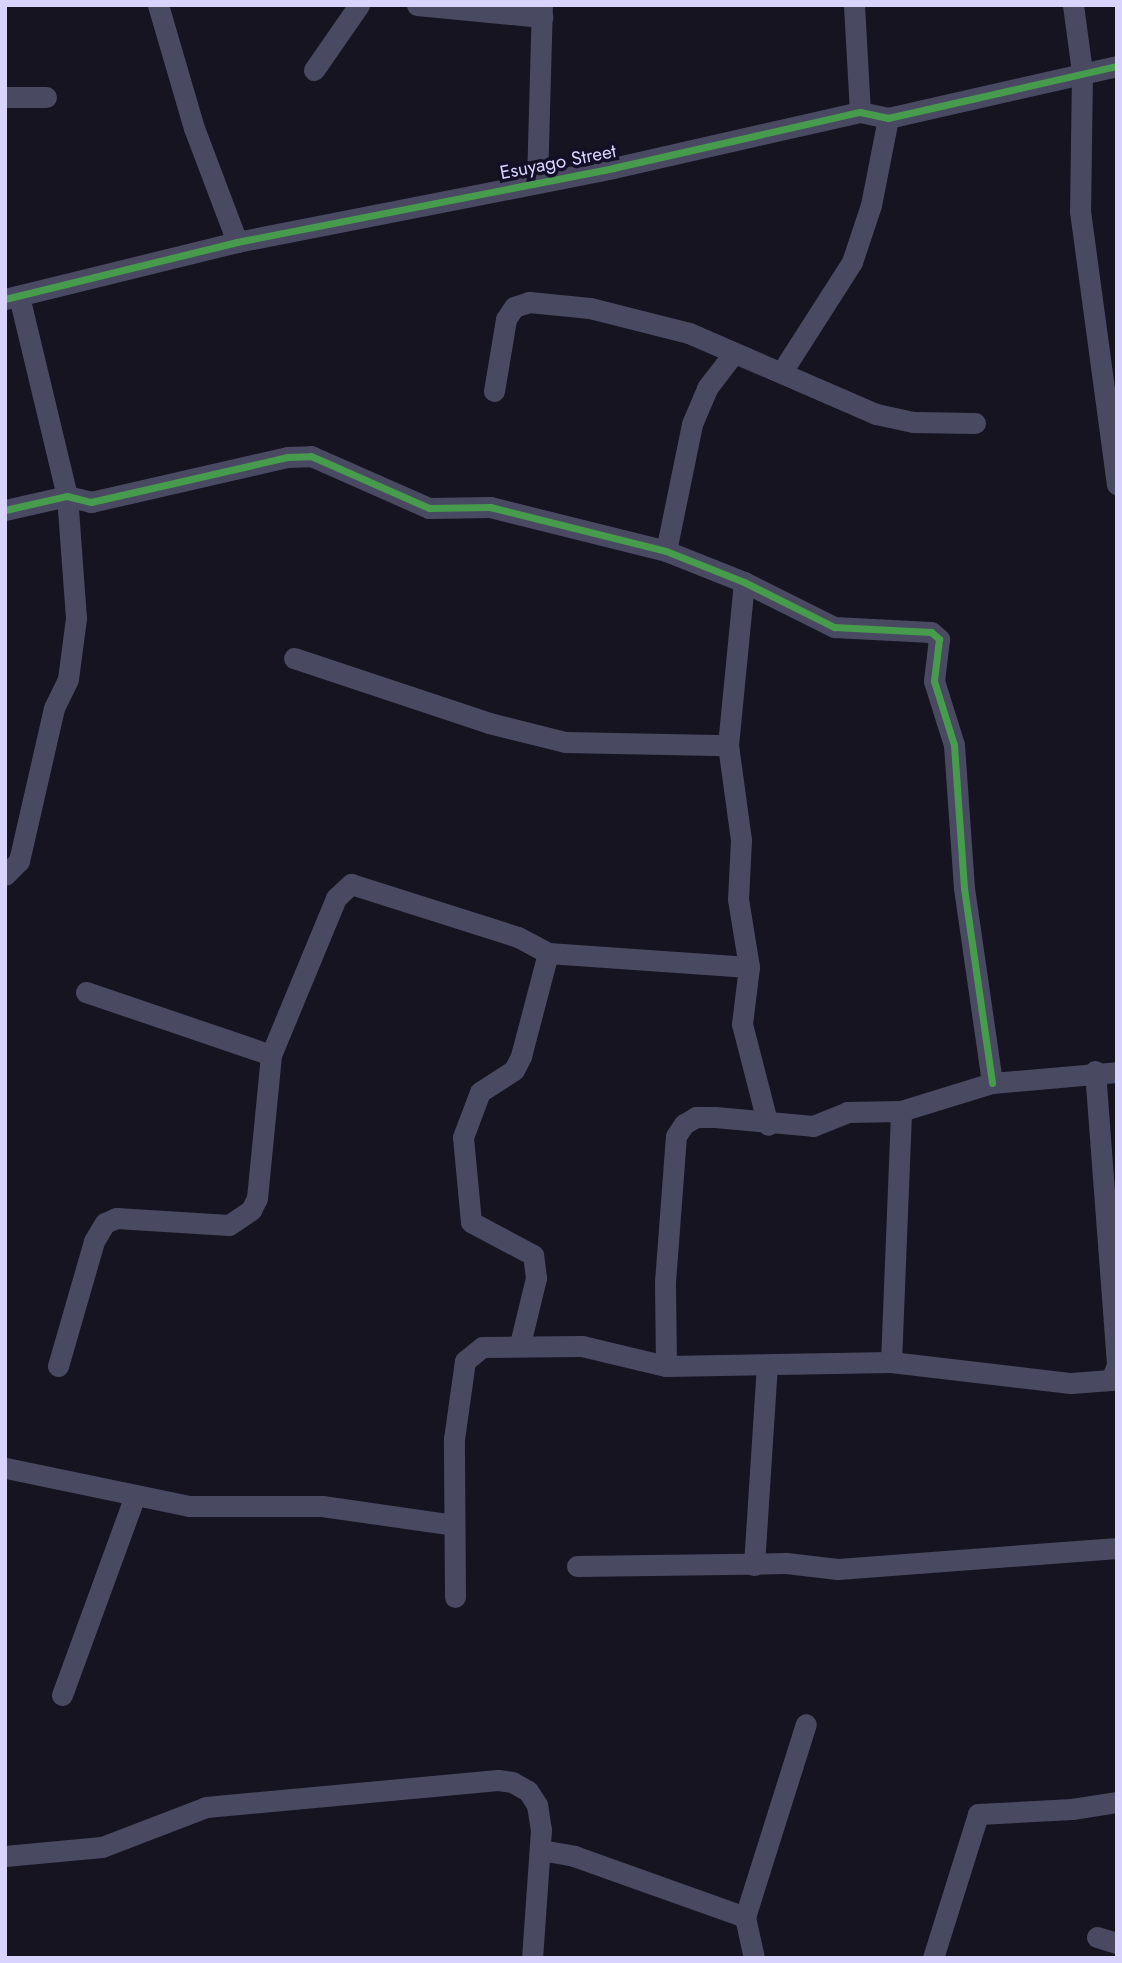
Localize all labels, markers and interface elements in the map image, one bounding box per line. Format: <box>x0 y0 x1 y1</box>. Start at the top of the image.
street label: Esuyago Street <box>498 140 618 184</box>

